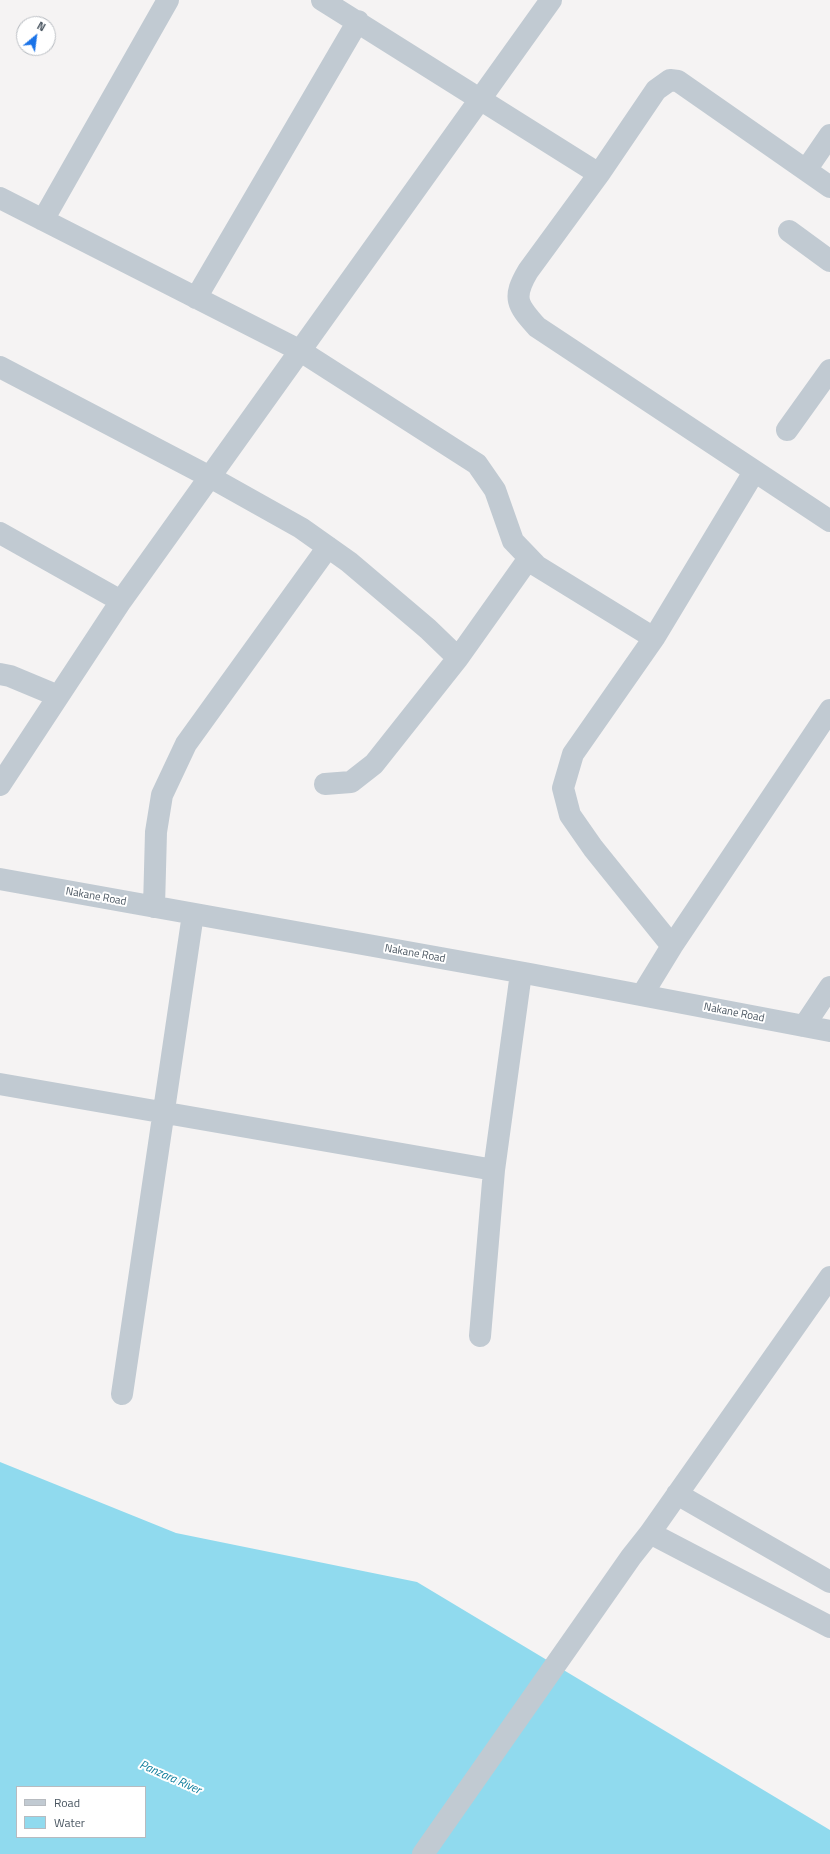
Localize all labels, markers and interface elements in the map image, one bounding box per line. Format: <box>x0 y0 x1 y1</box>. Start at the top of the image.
north arrow <box>16 16 56 56</box>
text: N <box>34 18 49 35</box>
street label: Nakane Road <box>65 885 127 909</box>
street label: Nakane Road <box>384 942 446 966</box>
street label: Nakane Road <box>703 1001 765 1025</box>
water label: Panzara River <box>137 1758 203 1798</box>
legend <box>16 1786 146 1838</box>
text: Road <box>54 1793 80 1812</box>
text: Water <box>54 1813 85 1832</box>

